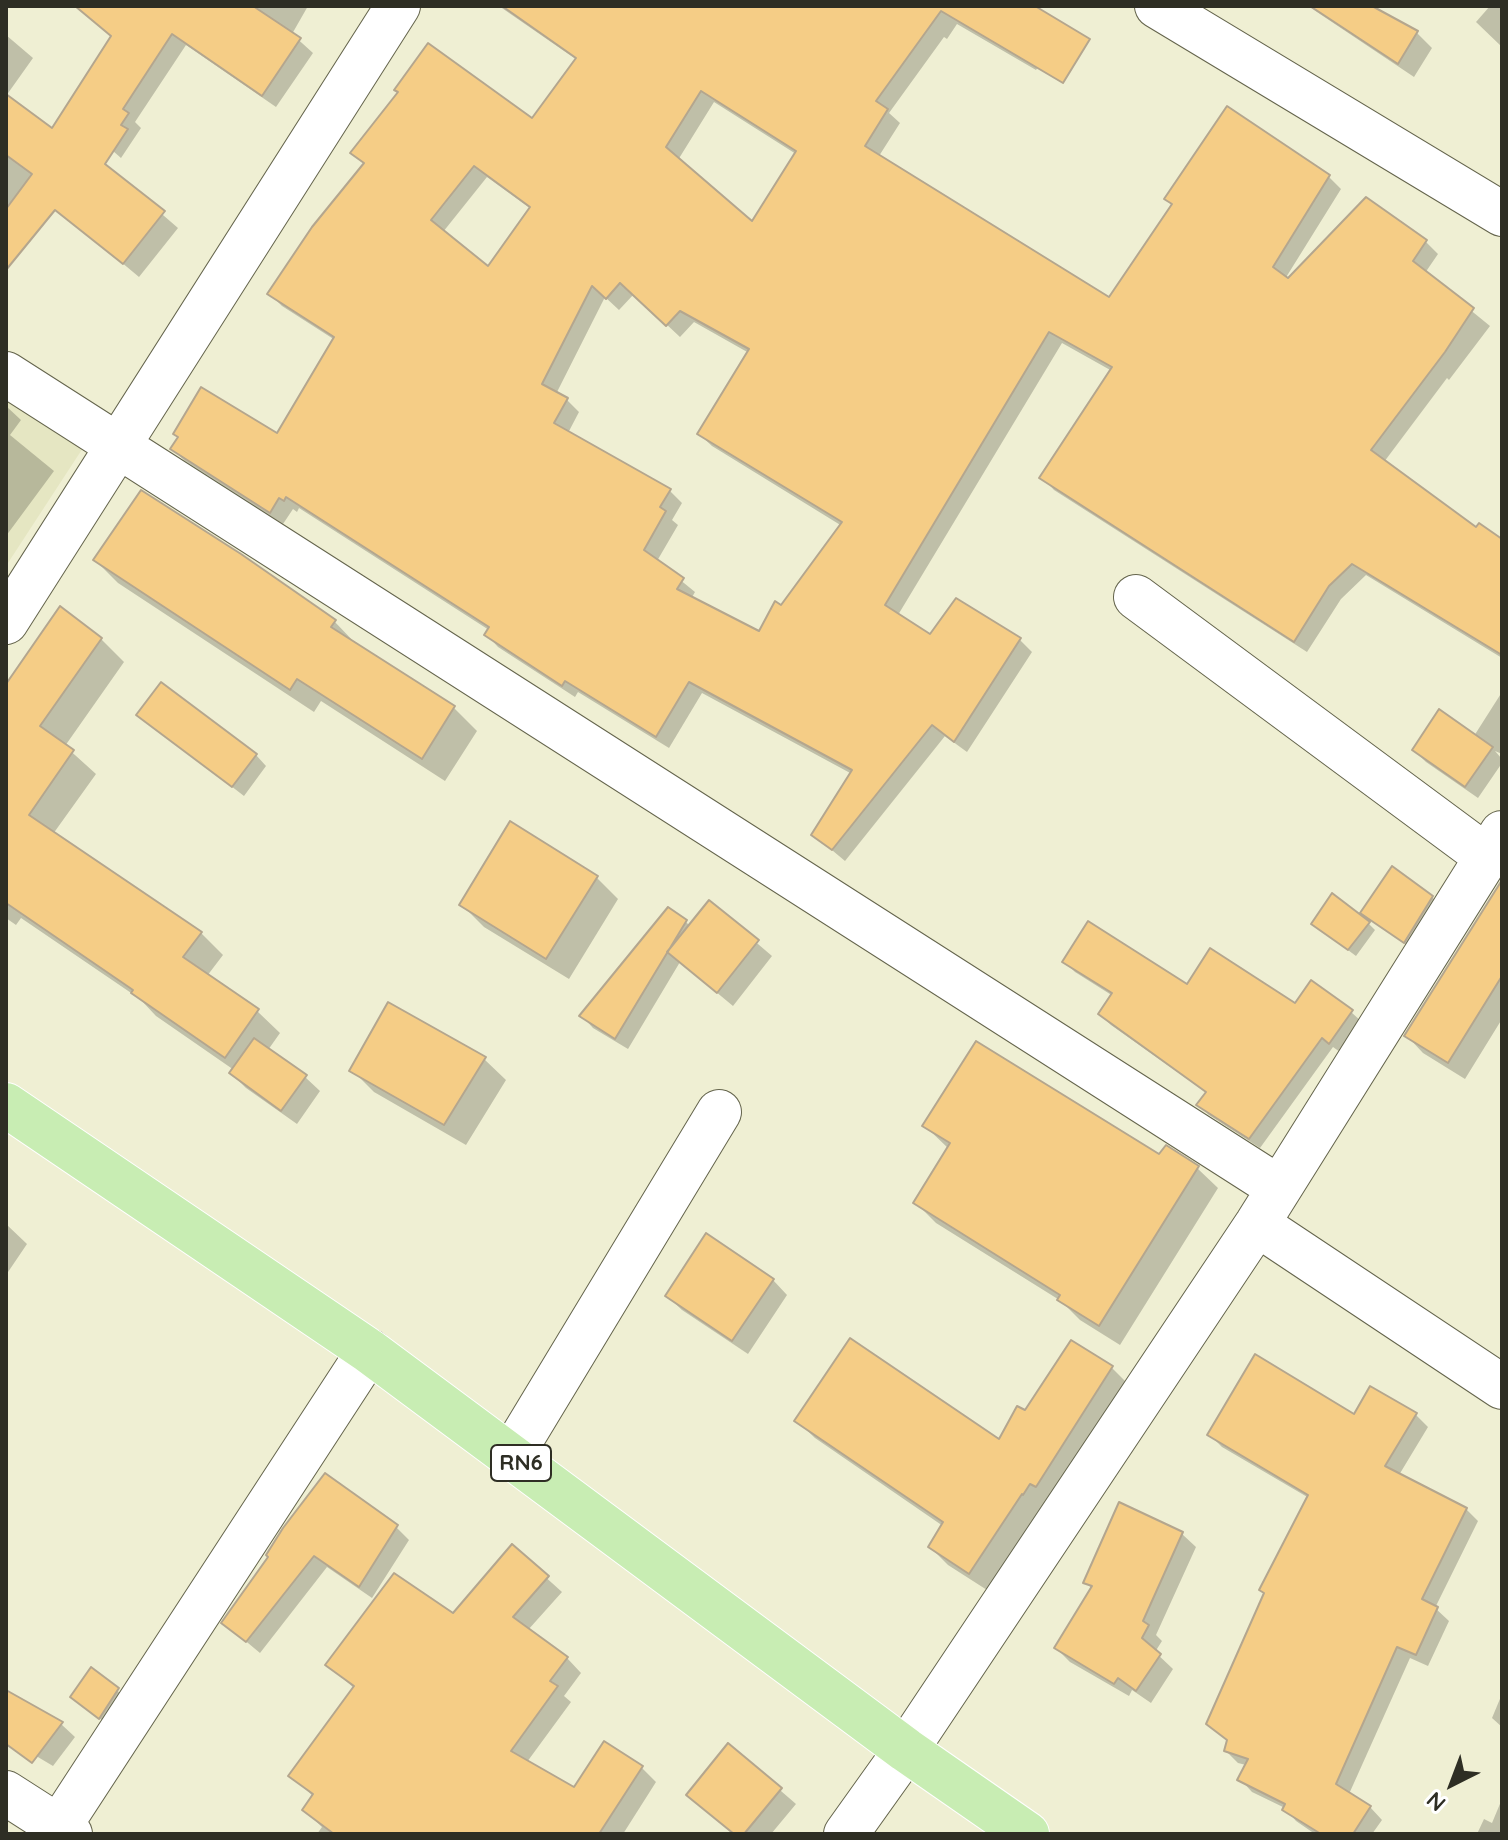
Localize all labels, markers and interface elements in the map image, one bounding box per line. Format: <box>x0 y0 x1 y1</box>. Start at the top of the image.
road number: RN6 <box>491 1445 551 1481</box>
north arrow <box>1412 1744 1492 1824</box>
text: N <box>1421 1786 1451 1818</box>

